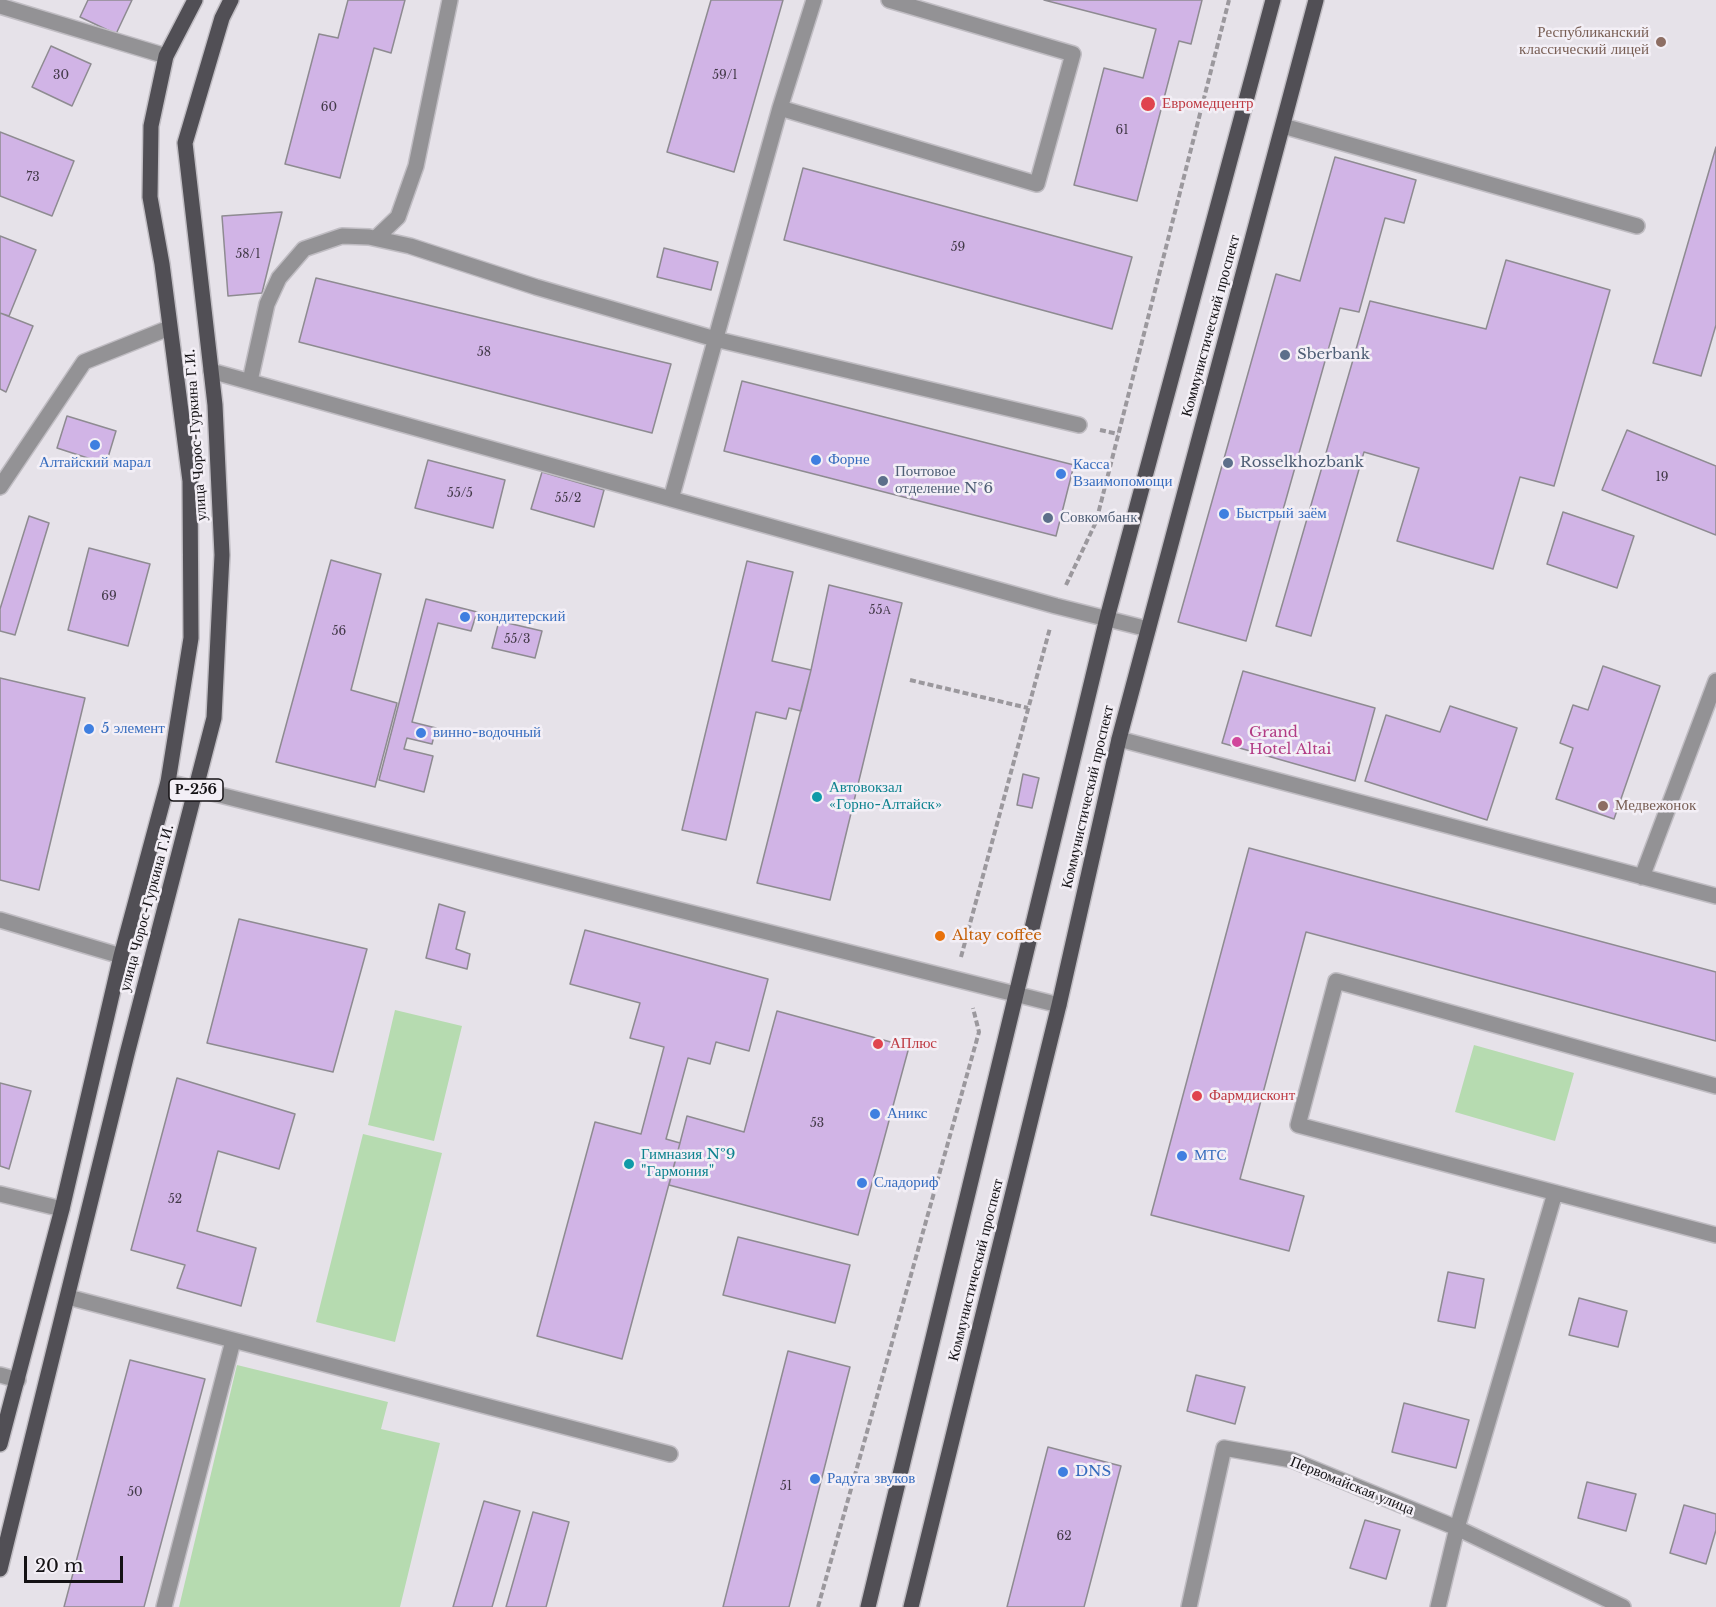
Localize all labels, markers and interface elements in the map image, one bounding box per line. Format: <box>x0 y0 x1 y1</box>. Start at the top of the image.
place label: Республиканский классический лицей <box>1519 24 1649 59</box>
marker: Республиканский классический лицей <box>1654 35 1668 49</box>
house number: 30 <box>53 69 69 83</box>
house number: 59/1 <box>712 69 738 83</box>
marker: Евромедцентр <box>1139 95 1157 113</box>
place label: Евромедцентр <box>1162 95 1253 113</box>
house number: 60 <box>321 101 337 115</box>
house number: 61 <box>1115 124 1129 138</box>
house number: 73 <box>26 171 40 185</box>
street label: Коммунистический проспект <box>1178 233 1244 419</box>
house number: 59 <box>951 241 965 255</box>
house number: 58/1 <box>236 248 260 262</box>
house number: 58 <box>477 346 491 360</box>
place label: Sberbank <box>1297 346 1370 364</box>
street label: улица Чорос-Гуркина Г.И. <box>181 348 211 522</box>
marker: Sberbank <box>1278 348 1292 362</box>
marker: Алтайский марал <box>88 438 102 452</box>
place label: Форне <box>828 451 870 469</box>
marker: Форне <box>809 453 823 467</box>
place label: Алтайский марал <box>39 454 151 472</box>
place label: Rosselkhozbank <box>1240 454 1364 472</box>
place label: Касса Взаимопомощи <box>1073 456 1172 491</box>
marker: Rosselkhozbank <box>1221 456 1235 470</box>
place label: Почтовое отделение №6 <box>895 463 993 498</box>
marker: Касса Взаимопомощи <box>1054 467 1068 481</box>
house number: 19 <box>1655 471 1669 485</box>
marker: Почтовое отделение №6 <box>876 474 890 488</box>
house number: 55/5 <box>447 487 473 501</box>
house number: 55/2 <box>555 492 581 506</box>
place label: Быстрый заём <box>1236 505 1327 523</box>
marker: Быстрый заём <box>1217 507 1231 521</box>
place label: Совкомбанк <box>1060 509 1137 527</box>
marker: Совкомбанк <box>1041 511 1055 525</box>
house number: 69 <box>101 590 117 604</box>
house number: 55А <box>869 604 891 618</box>
place label: кондитерский <box>477 608 565 626</box>
marker: кондитерский <box>458 610 472 624</box>
house number: 56 <box>332 625 346 639</box>
house number: 55/3 <box>504 633 530 647</box>
street label: Коммунистический проспект <box>1058 704 1118 890</box>
place label: 5 элемент <box>101 720 165 738</box>
marker: 5 элемент <box>82 722 96 736</box>
place label: винно-водочный <box>433 724 541 742</box>
place label: Grand Hotel Altai <box>1249 724 1331 759</box>
marker: винно-водочный <box>414 726 428 740</box>
marker: Grand Hotel Altai <box>1230 735 1244 749</box>
road number: Р-256 <box>169 779 223 801</box>
place label: Автовокзал «Горно-Алтайск» <box>829 779 942 814</box>
marker: Автовокзал «Горно-Алтайск» <box>810 790 824 804</box>
place label: Медвежонок <box>1615 797 1696 815</box>
marker: Медвежонок <box>1596 799 1610 813</box>
street label: улица Чорос-Гуркина Г.И. <box>116 822 178 994</box>
place label: Altay coffee <box>952 927 1042 945</box>
marker: Altay coffee <box>933 929 947 943</box>
place label: АПлюс <box>890 1035 937 1053</box>
marker: АПлюс <box>871 1037 885 1051</box>
place label: Фармдисконт <box>1209 1087 1295 1105</box>
marker: Фармдисконт <box>1190 1089 1204 1103</box>
place label: Аникс <box>887 1105 927 1123</box>
marker: Аникс <box>868 1107 882 1121</box>
house number: 53 <box>810 1117 824 1131</box>
place label: Гимназия №9 "Гармония" <box>641 1146 735 1181</box>
place label: МТС <box>1194 1147 1227 1165</box>
marker: МТС <box>1175 1149 1189 1163</box>
marker: Гимназия №9 "Гармония" <box>622 1157 636 1171</box>
place label: Сладориф <box>874 1174 939 1192</box>
marker: Сладориф <box>855 1176 869 1190</box>
street label: Коммунистический проспект <box>945 1177 1007 1363</box>
house number: 52 <box>168 1193 182 1207</box>
street label: Первомайская улица <box>1287 1453 1417 1519</box>
place label: DNS <box>1075 1463 1111 1481</box>
marker: DNS <box>1056 1465 1070 1479</box>
place label: Радуга звуков <box>827 1470 915 1488</box>
marker: Радуга звуков <box>808 1472 822 1486</box>
house number: 51 <box>780 1480 792 1494</box>
house number: 50 <box>127 1486 143 1500</box>
house number: 62 <box>1056 1530 1072 1544</box>
scale bar <box>27 1544 126 1582</box>
text: 20 m <box>35 1555 83 1577</box>

